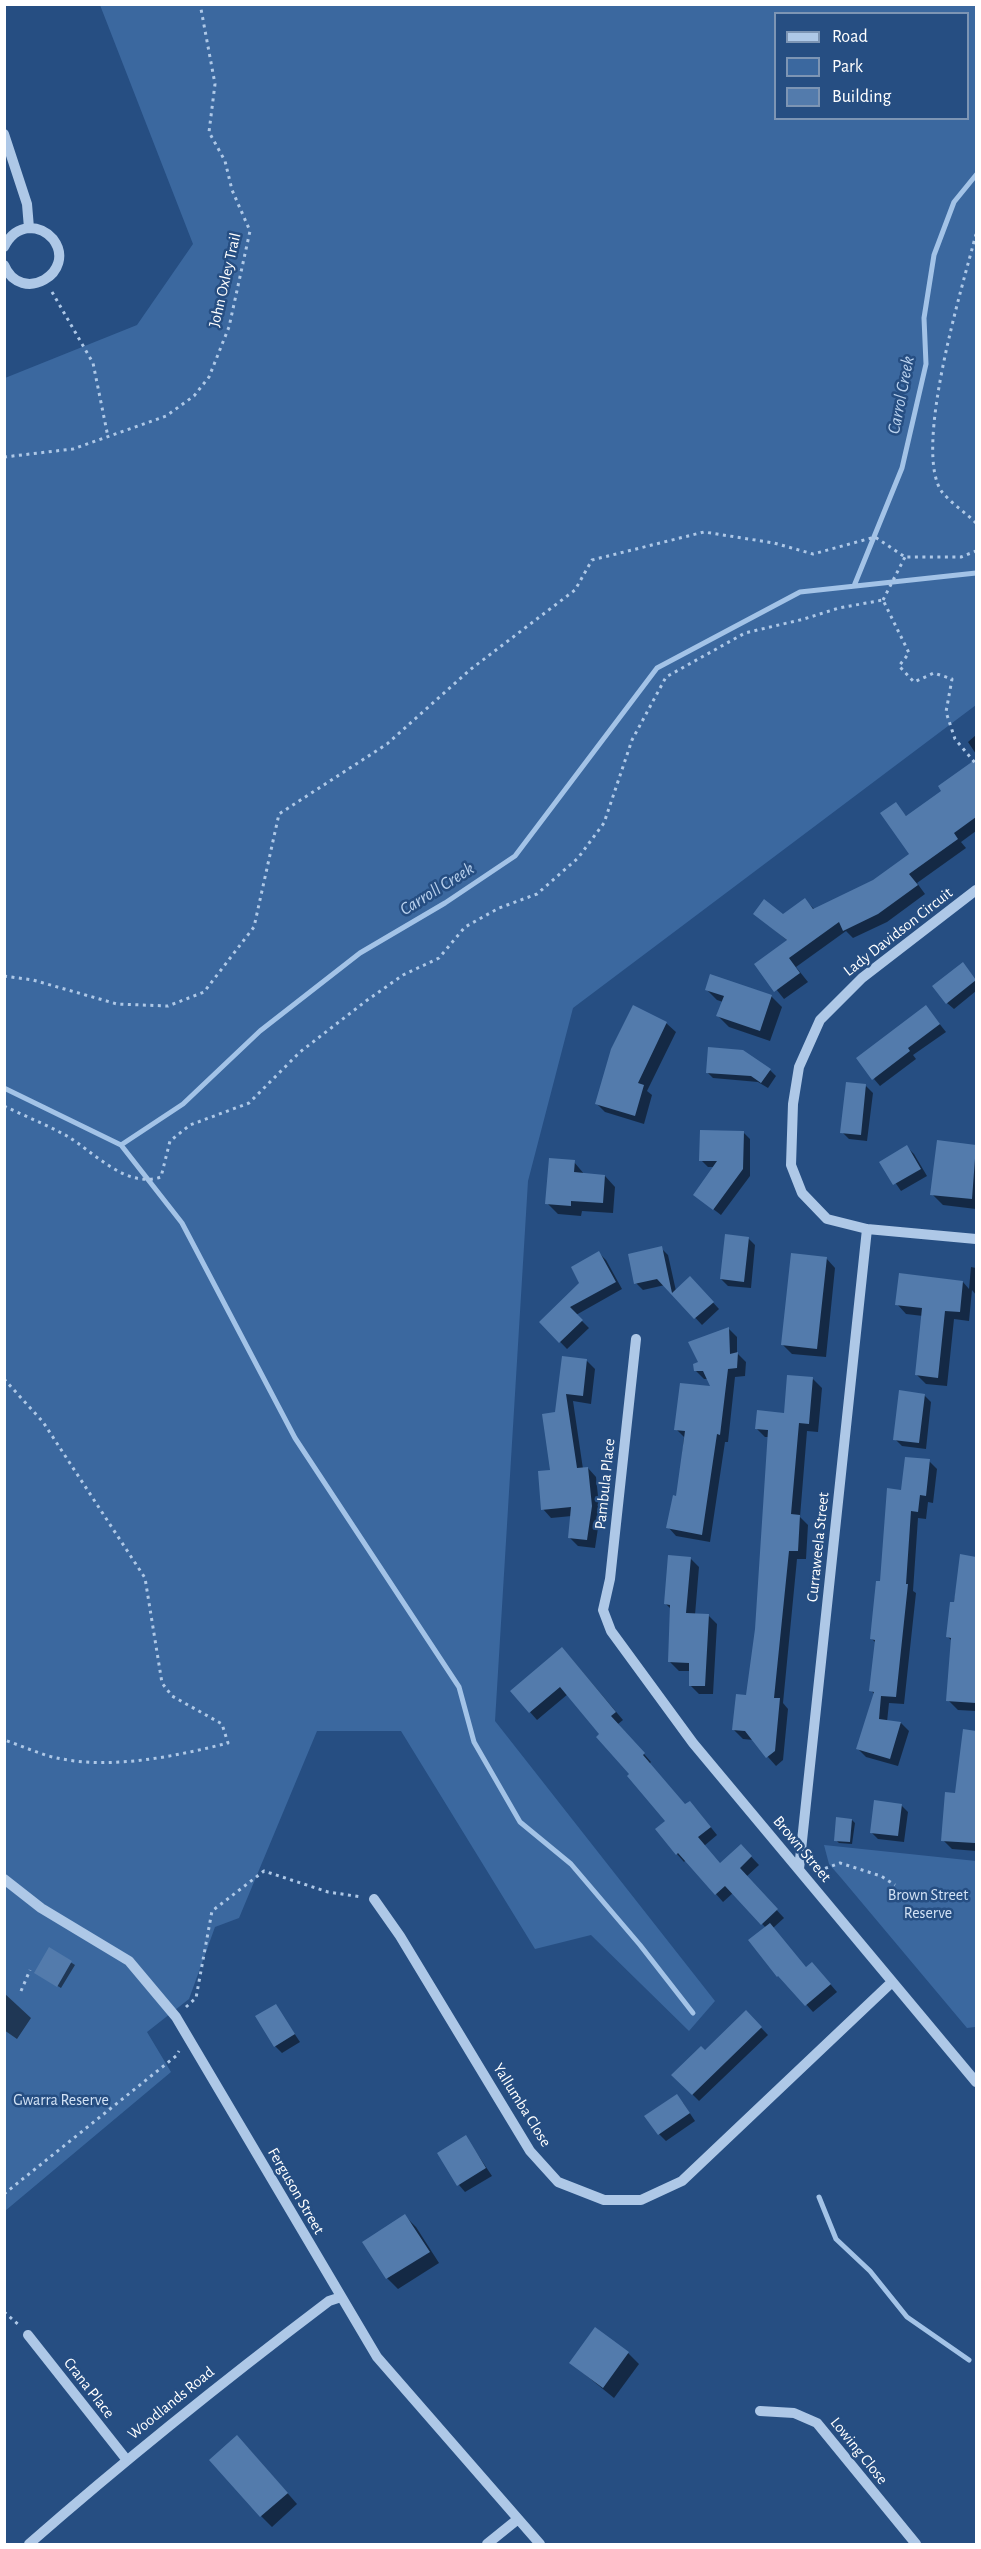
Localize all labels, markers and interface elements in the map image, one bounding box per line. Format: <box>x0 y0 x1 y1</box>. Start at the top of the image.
legend <box>774 12 969 120</box>
text: Road <box>832 28 868 46</box>
text: Park <box>832 58 863 76</box>
text: Building <box>832 88 891 106</box>
street label: John Oxley Trail <box>205 231 245 329</box>
water label: Carrol Creek <box>883 354 919 436</box>
water label: Carroll Creek <box>396 858 478 920</box>
street label: Lady Davidson Circuit <box>840 883 956 981</box>
street label: Pambula Place <box>591 1438 619 1530</box>
street label: Curraweela Street <box>803 1491 833 1603</box>
street label: Brown Street <box>769 1812 835 1886</box>
park label: Brown Street Reserve <box>888 1885 968 1923</box>
street label: Yallumba Close <box>489 2060 555 2150</box>
park label: Gwarra Reserve <box>13 2090 109 2110</box>
street label: Ferguson Street <box>263 2144 329 2238</box>
street label: Crana Place <box>59 2354 119 2422</box>
street label: Woodlands Road <box>124 2362 218 2444</box>
street label: Lowing Close <box>826 2414 892 2488</box>

